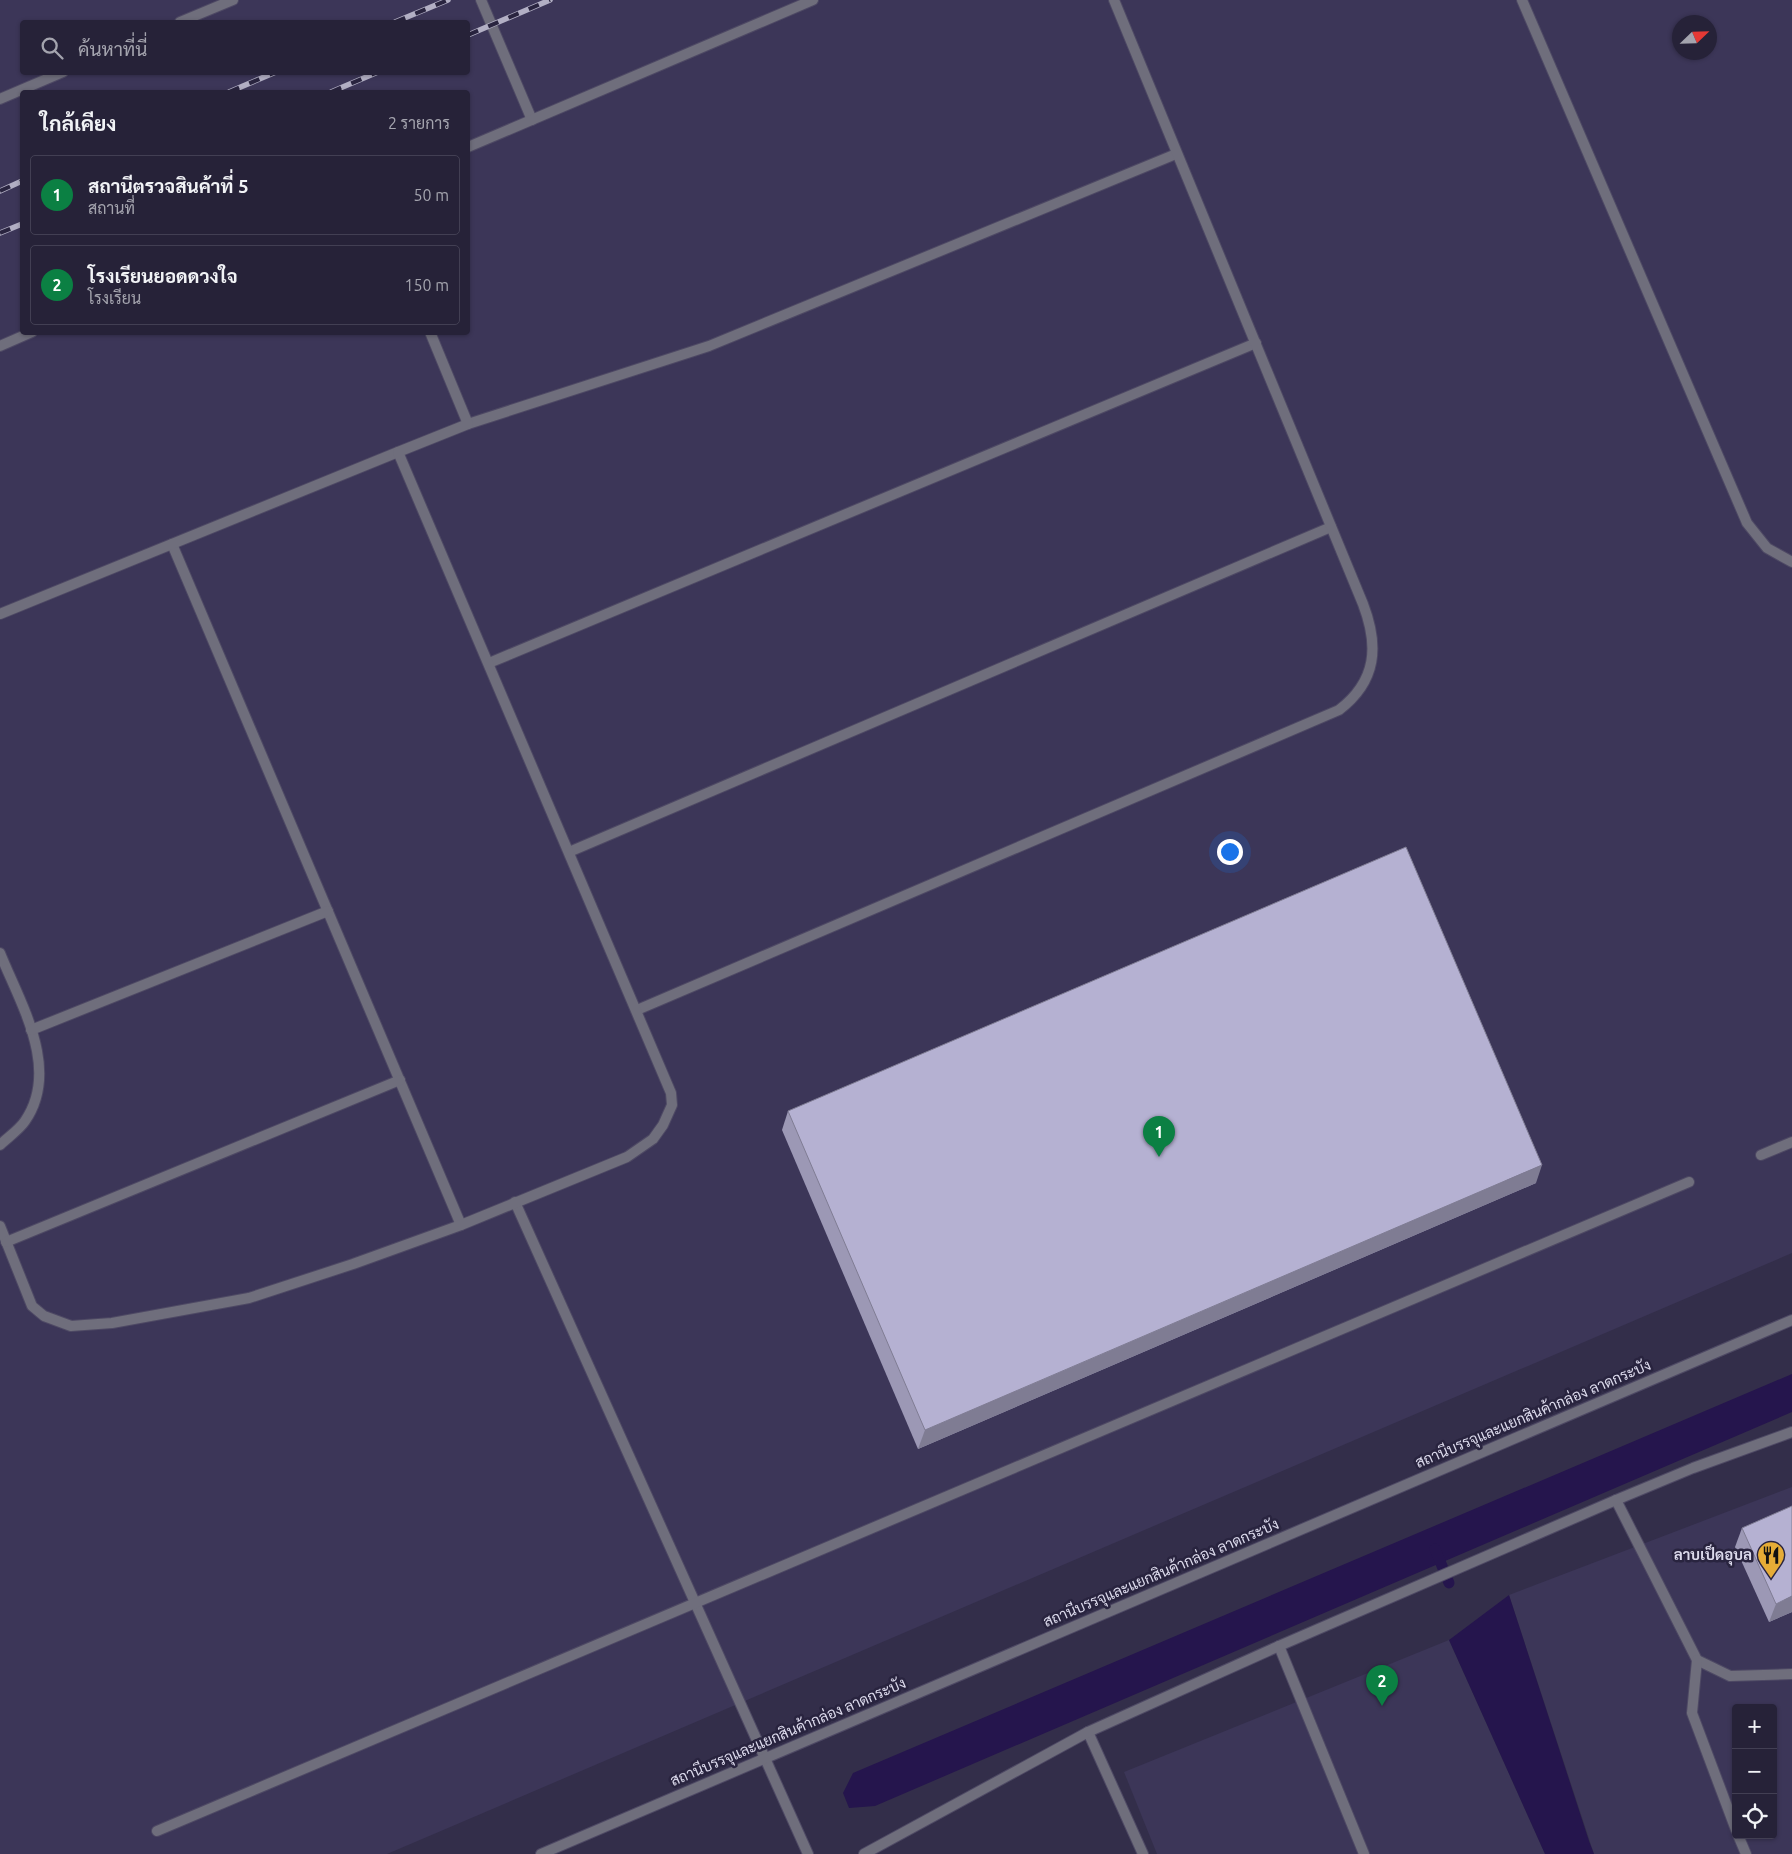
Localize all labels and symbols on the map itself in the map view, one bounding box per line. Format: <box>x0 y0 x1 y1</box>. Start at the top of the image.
north arrow <box>1672 15 1717 60</box>
your location <box>1217 839 1243 865</box>
pin: 1 <box>1143 1116 1175 1157</box>
street label: สถานีบรรจุและแยกสินค้ากล่อง ลาดกระบัง <box>1412 1355 1654 1474</box>
street label: สถานีบรรจุและแยกสินค้ากล่อง ลาดกระบัง <box>1040 1514 1282 1633</box>
restaurant icon: ลาบเป็ดอุบล <box>1756 1540 1786 1579</box>
place label: ลาบเป็ดอุบล <box>1674 1544 1752 1566</box>
pin: 2 <box>1366 1665 1398 1706</box>
street label: สถานีบรรจุและแยกสินค้ากล่อง ลาดกระบัง <box>667 1673 909 1792</box>

